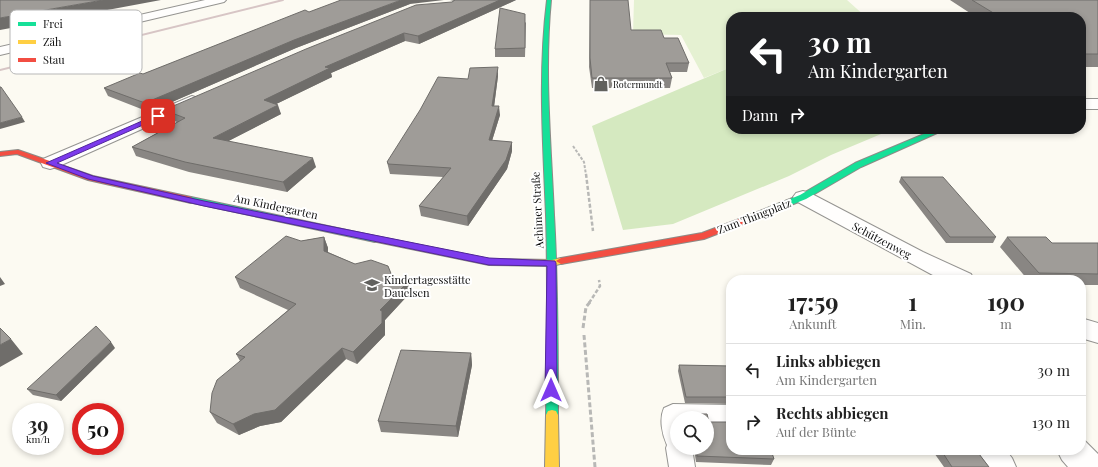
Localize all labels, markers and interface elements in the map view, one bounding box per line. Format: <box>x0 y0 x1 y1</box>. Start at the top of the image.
legend <box>10 10 142 74</box>
text: Frei <box>43 16 63 31</box>
text: 30 m <box>808 23 872 60</box>
icon: left <box>742 28 794 80</box>
text: Zäh <box>43 34 62 49</box>
text: Stau <box>43 52 65 67</box>
text: Am Kindergarten <box>808 59 948 83</box>
shop icon: Rotermundt <box>592 75 610 93</box>
place label: Rotermundt <box>613 78 663 90</box>
pin <box>141 99 175 133</box>
icon: right <box>786 104 808 126</box>
icon: arrive <box>147 105 169 127</box>
text: Dann <box>742 105 778 125</box>
street label: Achimer Straße <box>527 171 547 250</box>
street label: Am Kindergarten <box>232 190 320 222</box>
street label: Zum Thingplatz <box>715 195 793 237</box>
street label: Schützenweg <box>850 218 914 262</box>
place label: Kindertagesstätte Dauelsen <box>384 272 471 300</box>
school or university icon: Kindertagesstätte Dauelsen <box>363 276 381 294</box>
text: 17:59 <box>787 285 839 317</box>
text: 1 <box>908 285 917 317</box>
text: 190 <box>987 285 1025 317</box>
text: Ankunft <box>789 315 836 332</box>
text: Min. <box>900 315 926 332</box>
text: m <box>1000 315 1012 332</box>
text: Links abbiegen <box>776 351 881 371</box>
icon: left <box>742 359 764 381</box>
text: 30 m <box>1037 360 1070 380</box>
position arrow <box>530 369 572 411</box>
text: Am Kindergarten <box>776 371 877 388</box>
speed limit sign: 50 <box>72 403 124 455</box>
text: Rechts abbiegen <box>776 403 889 423</box>
text: 39 <box>28 410 48 437</box>
map controls <box>670 411 714 455</box>
button: search <box>670 411 714 455</box>
icon: right <box>742 411 764 433</box>
text: 130 m <box>1032 412 1070 432</box>
text: Auf der Bünte <box>776 423 856 440</box>
text: km/h <box>26 432 50 446</box>

